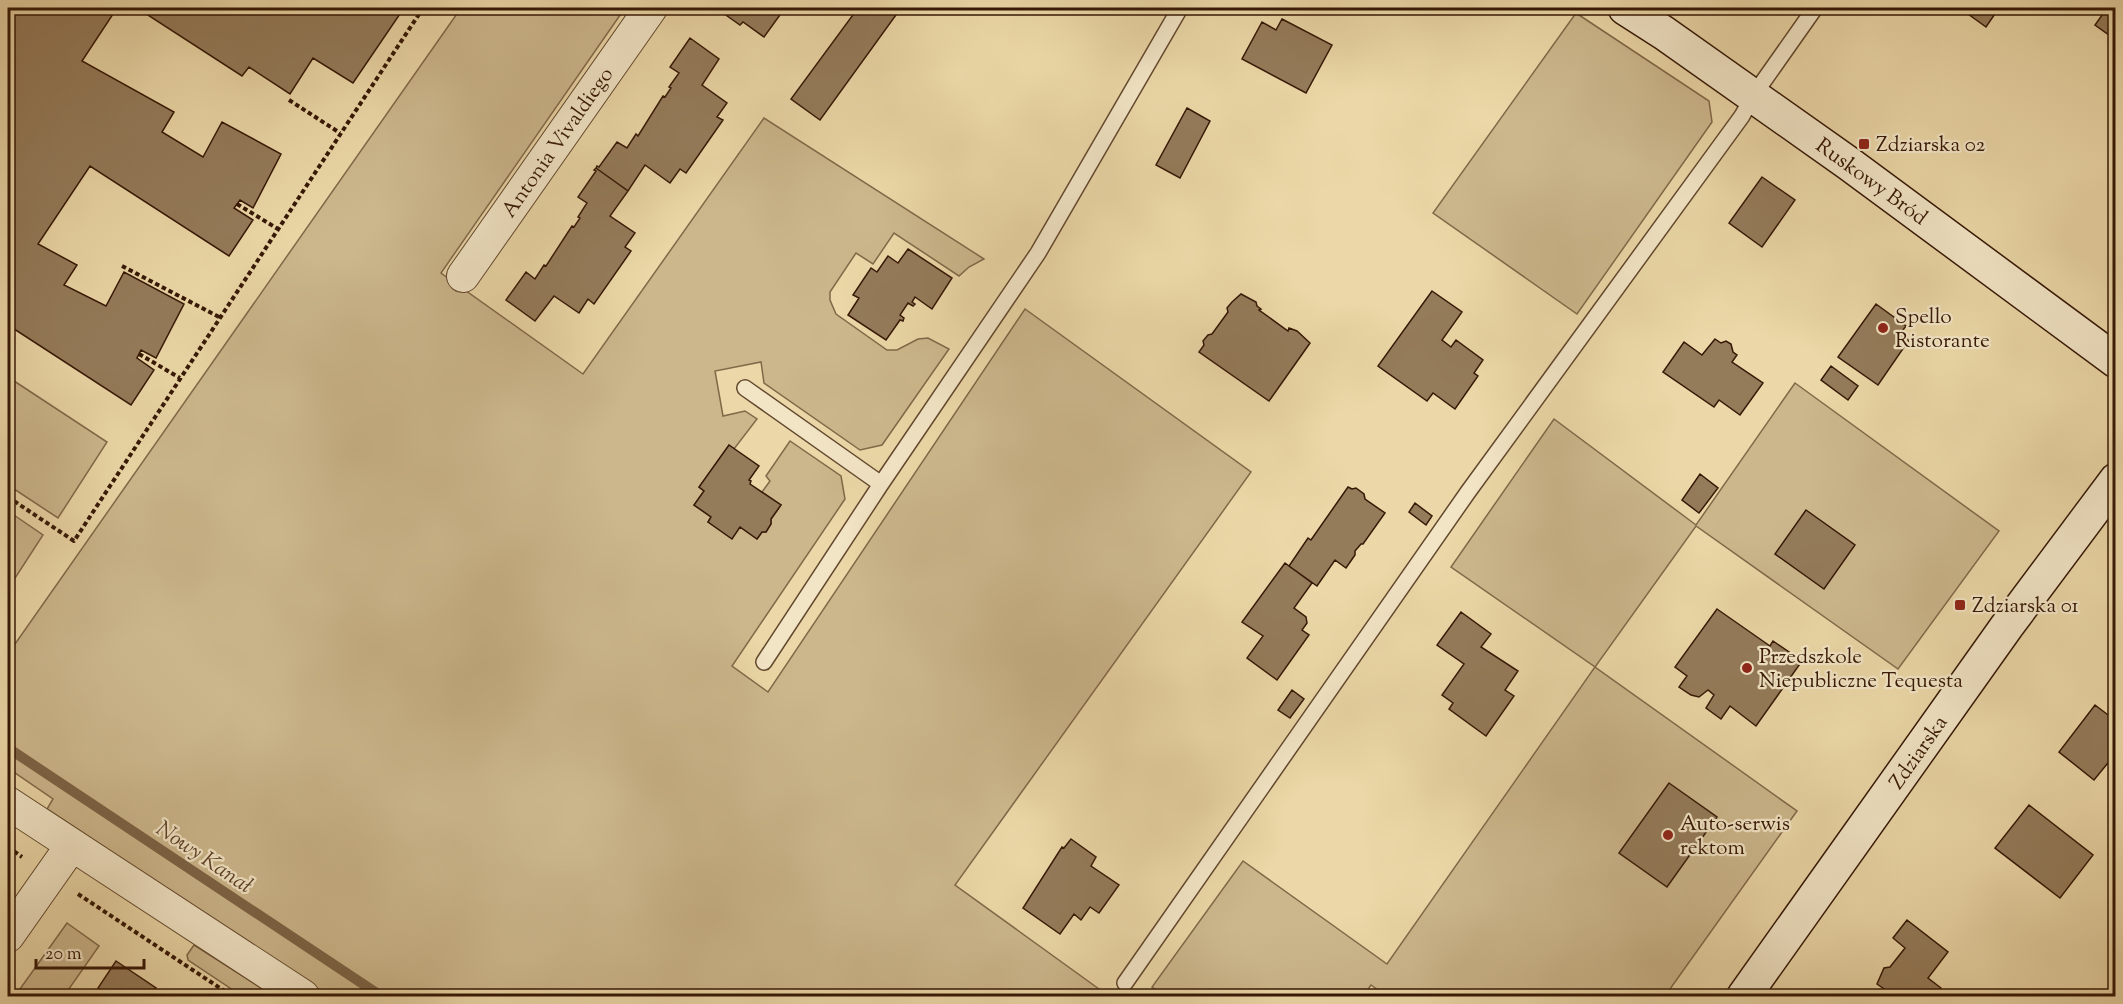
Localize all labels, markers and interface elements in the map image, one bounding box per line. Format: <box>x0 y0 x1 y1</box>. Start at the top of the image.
street label: Antonia Vivaldiego <box>495 62 622 224</box>
place label: Zdziarska 02 <box>1876 131 1986 161</box>
street label: Ruskowy Bród <box>1809 132 1933 234</box>
marker: Zdziarska 02 <box>1857 137 1871 151</box>
place label: Spello Ristorante <box>1895 303 1990 357</box>
marker: Spello Ristorante <box>1876 321 1890 335</box>
place label: Zdziarska 01 <box>1972 592 2079 622</box>
marker: Zdziarska 01 <box>1953 598 1967 612</box>
place label: Przedszkole Niepubliczne Tequesta <box>1759 643 1963 697</box>
marker: Przedszkole Niepubliczne Tequesta <box>1740 661 1754 675</box>
street label: Zdziarska <box>1883 710 1956 796</box>
place label: Auto-serwis rektom <box>1680 810 1790 864</box>
water label: Nowy Kanał <box>149 814 258 903</box>
marker: Auto-serwis rektom <box>1661 828 1675 842</box>
scale bar <box>36 932 144 970</box>
text: 20 m <box>45 942 82 968</box>

